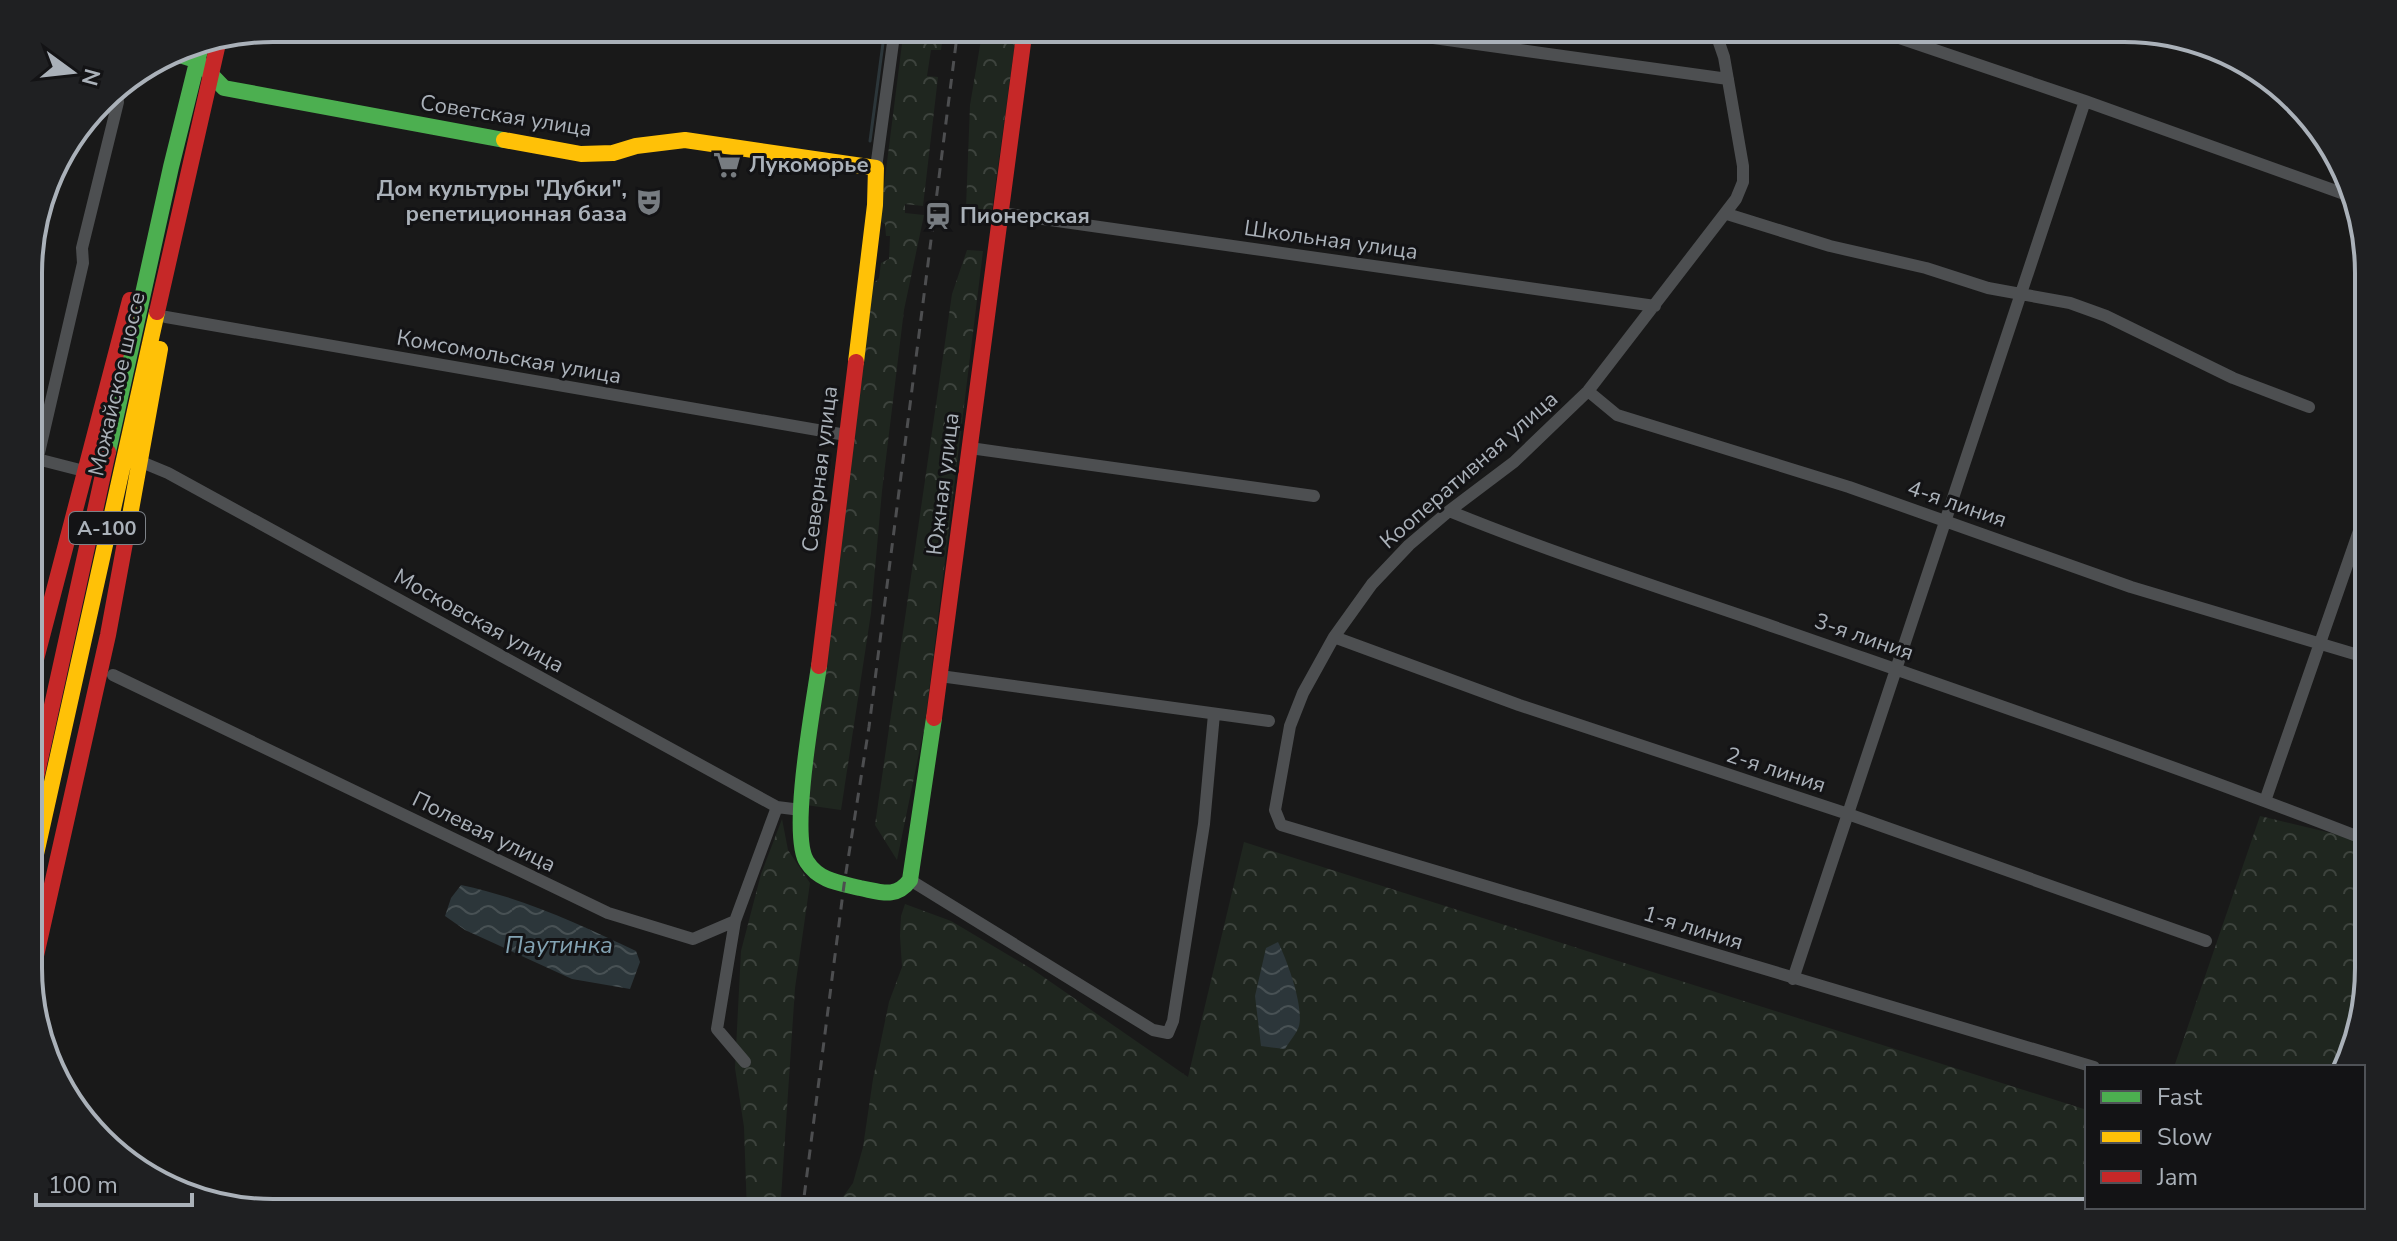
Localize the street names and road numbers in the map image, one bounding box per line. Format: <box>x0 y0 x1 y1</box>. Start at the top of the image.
street label: Советская улица <box>418 88 594 144</box>
street label: Школьная улица <box>1242 213 1420 267</box>
street label: Можайское шоссе <box>81 289 153 479</box>
street label: Комсомольская улица <box>394 322 624 392</box>
street label: Северная улица <box>795 384 845 554</box>
street label: Кооперативная улица <box>1374 384 1564 556</box>
street label: Южная улица <box>919 411 967 557</box>
street label: 4-я линия <box>1903 473 2011 535</box>
road number: А-100 <box>69 512 145 544</box>
street label: Московская улица <box>388 562 570 680</box>
street label: 3-я линия <box>1810 606 1918 668</box>
street label: 2-я линия <box>1722 740 1830 800</box>
street label: Полевая улица <box>407 784 561 880</box>
street label: 1-я линия <box>1639 899 1747 957</box>

